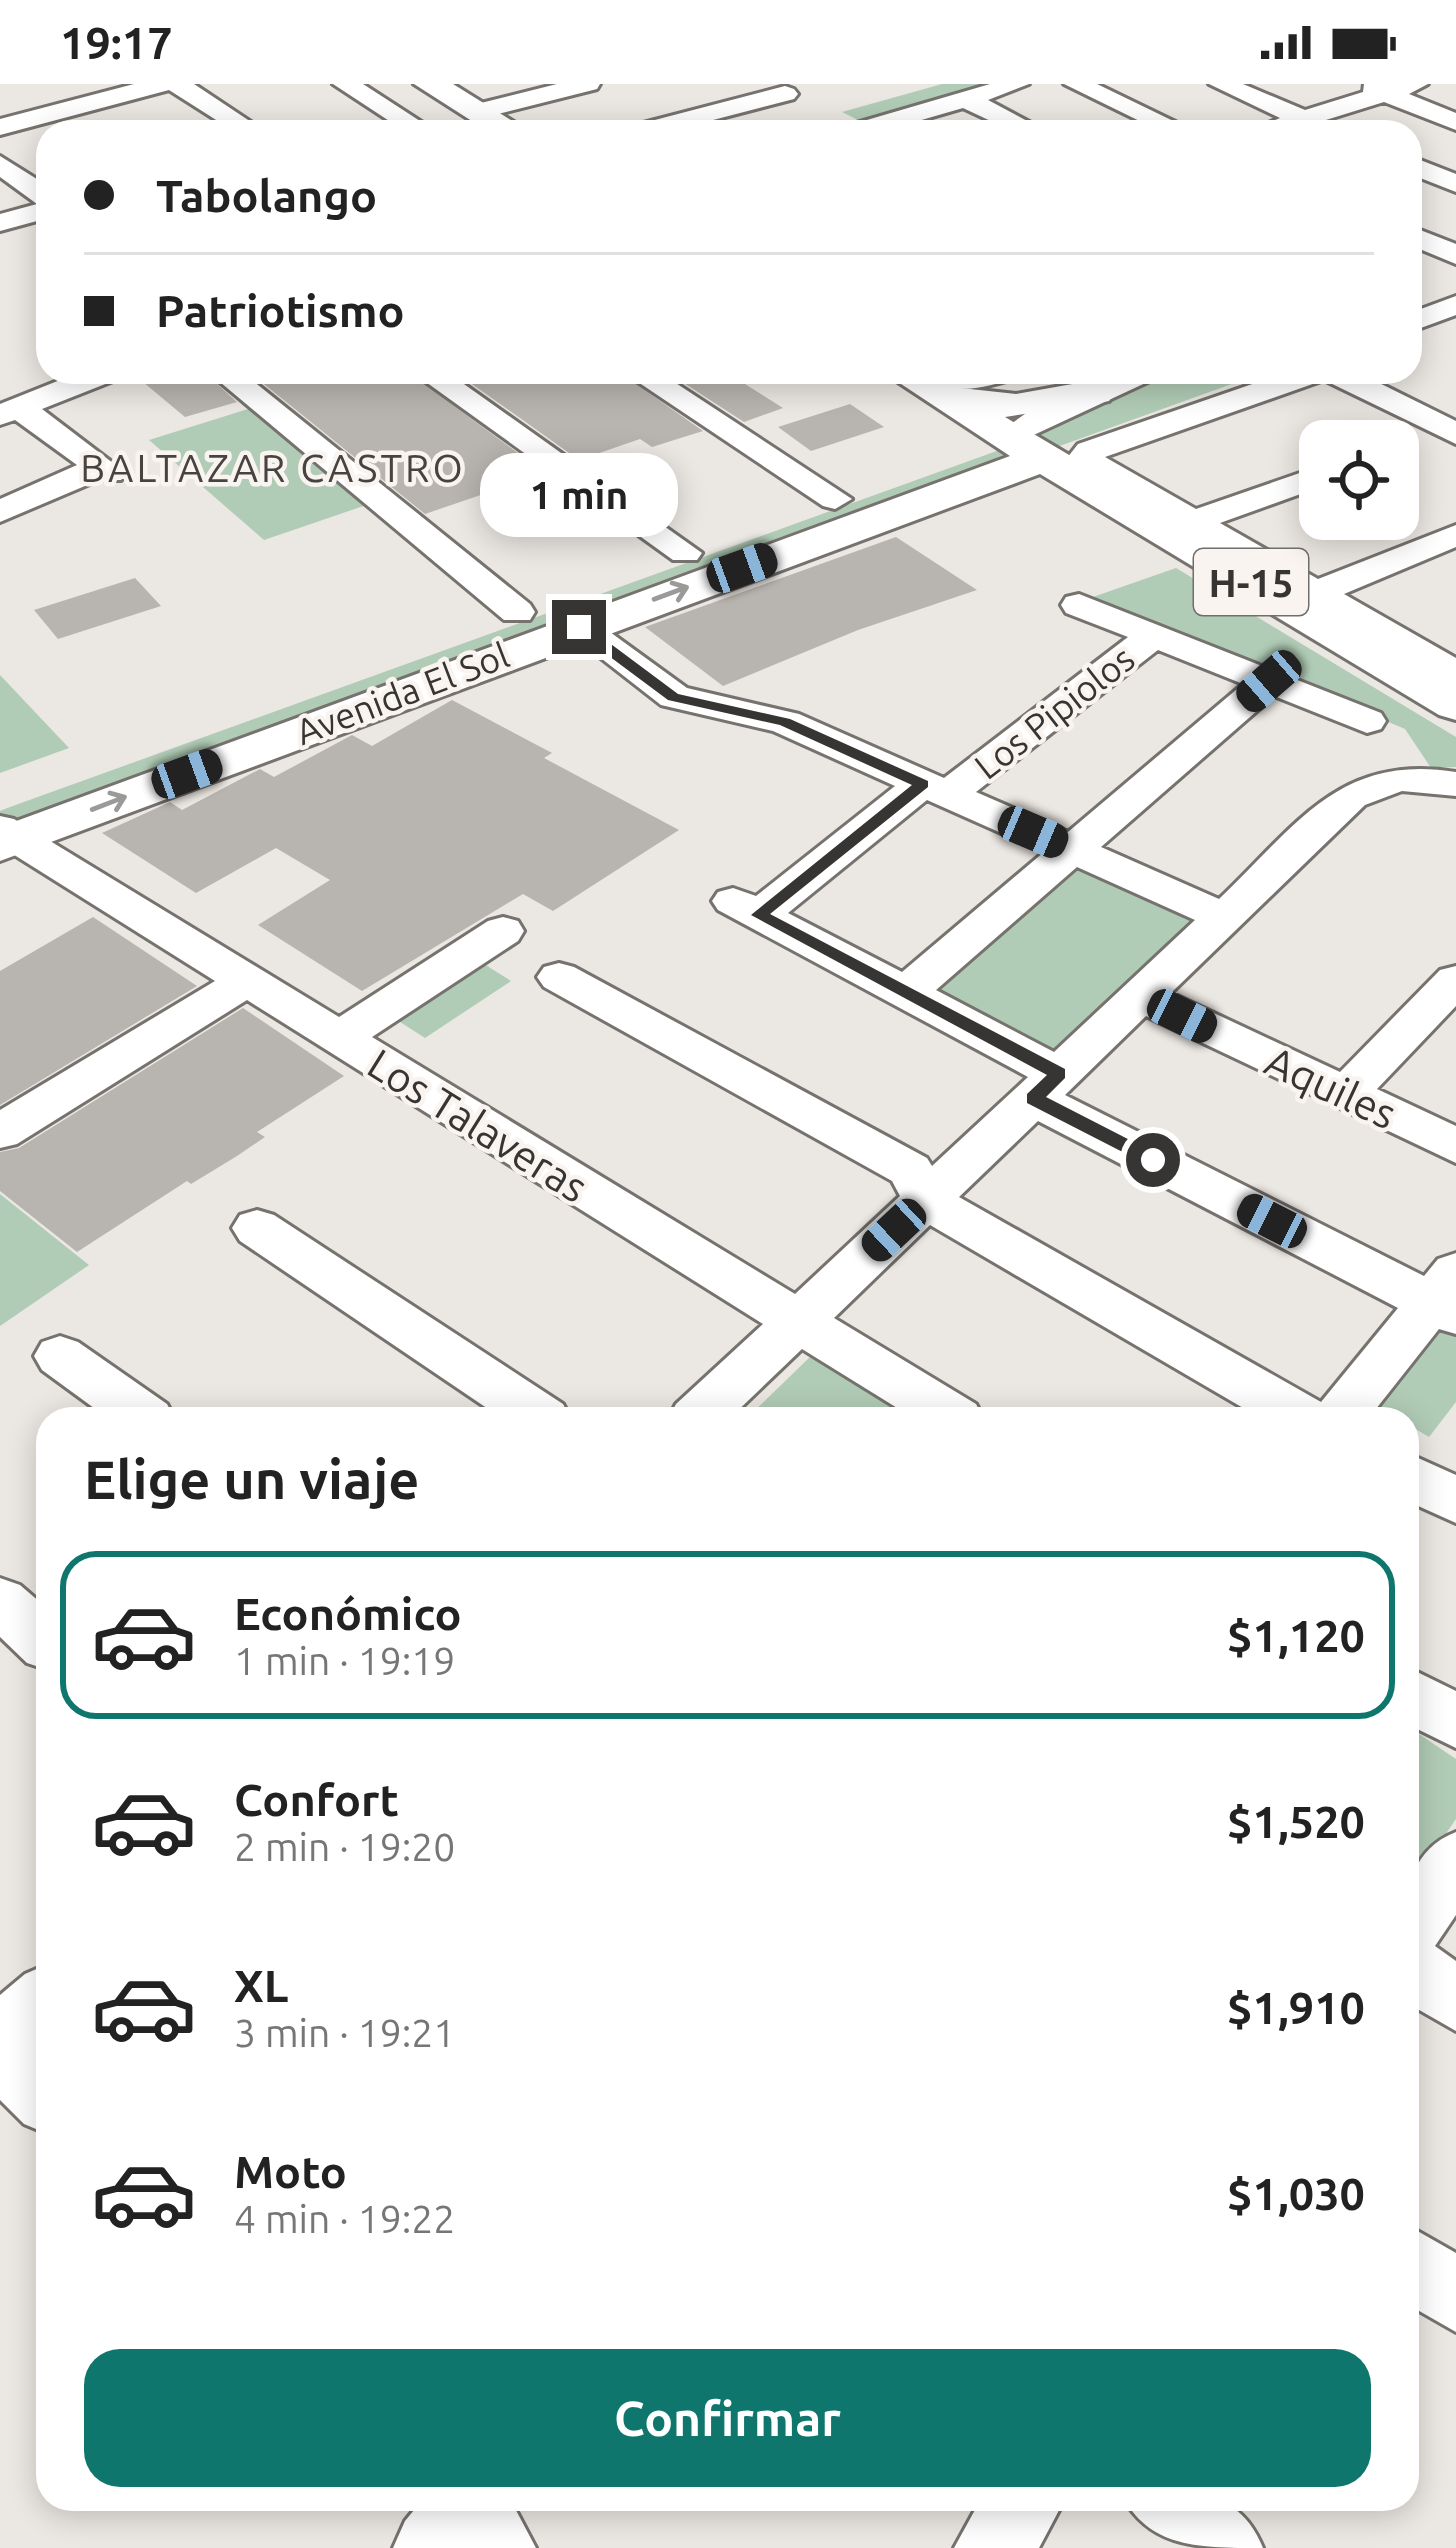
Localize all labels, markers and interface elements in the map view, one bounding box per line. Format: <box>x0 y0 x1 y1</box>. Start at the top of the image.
text: 19:17 <box>60 17 173 68</box>
text: Tabolango <box>156 170 377 221</box>
text: Patriotismo <box>156 285 405 336</box>
map controls <box>1299 420 1419 540</box>
button: locate <box>1299 420 1419 540</box>
district label: BALTAZAR CASTRO <box>80 446 466 489</box>
callout: 1 min <box>480 453 678 537</box>
text: 1 min <box>530 473 628 516</box>
car <box>702 539 782 597</box>
road number: H-15 <box>1194 549 1308 615</box>
one-way arrow <box>652 581 689 603</box>
route end <box>552 600 606 654</box>
street label: Avenida El Sol <box>290 634 514 752</box>
street label: Los Pipiolos <box>966 637 1142 787</box>
car <box>1230 644 1308 718</box>
car <box>147 745 227 803</box>
one-way arrow <box>90 791 127 813</box>
car <box>993 801 1073 863</box>
car <box>1142 984 1222 1048</box>
street label: Aquiles <box>1258 1036 1404 1138</box>
street label: Los Talaveras <box>360 1039 596 1211</box>
route start <box>1126 1133 1180 1187</box>
car <box>1232 1189 1312 1253</box>
car <box>855 1192 933 1268</box>
text: Elige un viaje <box>84 1449 419 1509</box>
icon: car <box>90 1581 198 1689</box>
text: Económico <box>234 1588 462 1639</box>
text: $1,120 <box>1227 1610 1365 1661</box>
text: 1 min · 19:19 <box>234 1639 455 1682</box>
icon: car <box>90 1767 198 1875</box>
text: Confort <box>234 1774 399 1825</box>
text: $1,520 <box>1227 1796 1365 1847</box>
text: 2 min · 19:20 <box>234 1825 455 1868</box>
icon: car <box>90 1953 198 2061</box>
text: XL <box>234 1960 288 2011</box>
text: $1,910 <box>1227 1982 1365 2033</box>
text: 3 min · 19:21 <box>234 2011 455 2054</box>
icon: car <box>90 2139 198 2247</box>
text: Moto <box>234 2146 347 2197</box>
text: $1,030 <box>1227 2168 1365 2219</box>
text: 4 min · 19:22 <box>234 2197 455 2240</box>
button: Confirmar <box>84 2349 1371 2487</box>

